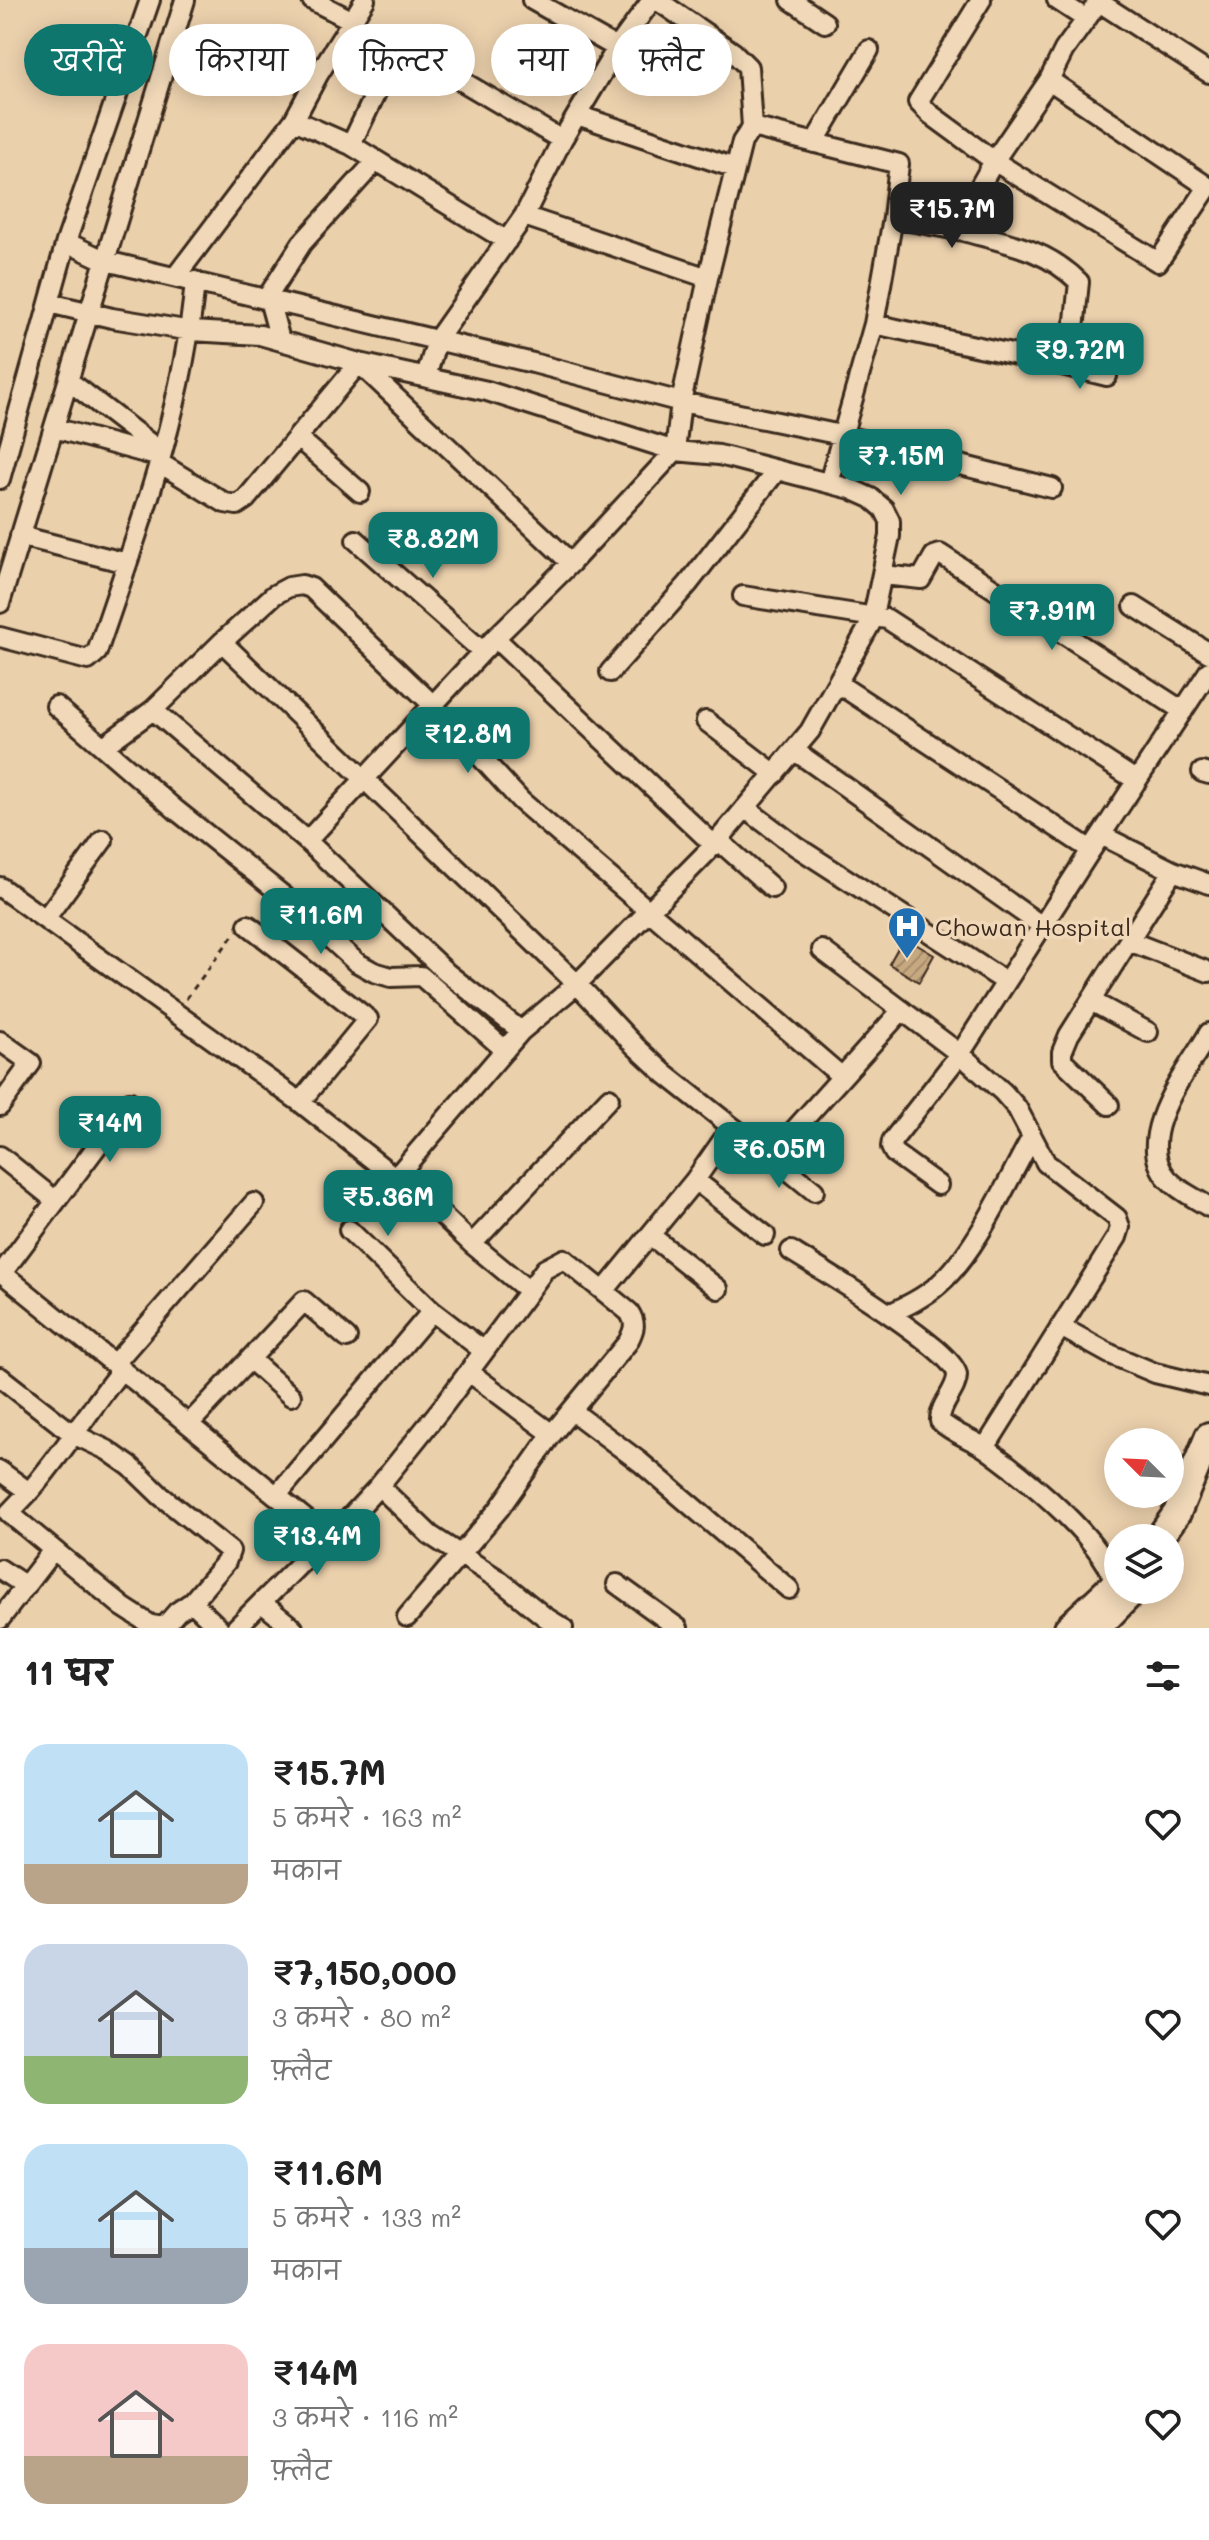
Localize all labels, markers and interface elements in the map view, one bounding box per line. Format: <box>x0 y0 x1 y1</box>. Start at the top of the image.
chip: खरीदें <box>24 24 153 96</box>
chip: किराया <box>169 24 316 96</box>
chip: फ़िल्टर <box>332 24 475 96</box>
chip: नया <box>491 24 596 96</box>
chip: फ़्लैट <box>612 24 732 96</box>
pin: ₹15.7M <box>887 182 1017 250</box>
text: ₹15.7M <box>908 191 996 225</box>
pin: ₹9.72M <box>1015 323 1145 391</box>
text: ₹9.72M <box>1035 332 1125 366</box>
pin: ₹7.15M <box>836 429 966 497</box>
text: ₹7.15M <box>857 438 945 472</box>
pin: ₹8.82M <box>368 512 498 580</box>
text: ₹8.82M <box>386 521 480 555</box>
pin: ₹7.91M <box>987 584 1117 652</box>
text: ₹7.91M <box>1008 593 1096 627</box>
pin: ₹12.8M <box>403 707 533 775</box>
text: ₹12.8M <box>424 716 512 750</box>
pin: ₹11.6M <box>256 888 386 956</box>
text: ₹11.6M <box>278 897 364 931</box>
hospital icon: Chowan Hospital <box>886 905 928 960</box>
place label: Chowan Hospital <box>935 911 1131 942</box>
pin: ₹14M <box>63 1096 157 1164</box>
text: ₹14M <box>77 1105 143 1139</box>
pin: ₹6.05M <box>714 1122 844 1190</box>
text: ₹6.05M <box>732 1131 826 1165</box>
pin: ₹5.36M <box>323 1170 453 1238</box>
text: ₹5.36M <box>342 1179 434 1213</box>
north arrow <box>1104 1428 1184 1508</box>
map controls <box>1104 1428 1184 1604</box>
pin: ₹13.4M <box>252 1509 382 1577</box>
text: ₹13.4M <box>272 1518 362 1552</box>
button: layers <box>1104 1524 1184 1604</box>
text: 11 घर <box>24 1649 112 1694</box>
icon: filters <box>1141 1654 1185 1698</box>
text: ₹15.7M <box>272 1749 386 1794</box>
icon: home <box>88 1776 184 1872</box>
text: 5 कमरे · 163 m² <box>272 1800 462 1834</box>
icon: heart <box>1141 1802 1185 1846</box>
text: मकान <box>272 1853 341 1887</box>
text: ₹7,150,000 <box>272 1949 457 1994</box>
icon: home <box>88 1976 184 2072</box>
text: 3 कमरे · 80 m² <box>272 2000 451 2034</box>
icon: heart <box>1141 2002 1185 2046</box>
text: फ़्लैट <box>272 2053 331 2087</box>
text: ₹11.6M <box>272 2149 383 2194</box>
icon: home <box>88 2176 184 2272</box>
text: 5 कमरे · 133 m² <box>272 2200 461 2234</box>
icon: heart <box>1141 2202 1185 2246</box>
text: मकान <box>272 2253 341 2287</box>
text: ₹14M <box>272 2349 359 2394</box>
icon: home <box>88 2376 184 2472</box>
text: 3 कमरे · 116 m² <box>272 2400 458 2434</box>
icon: heart <box>1141 2402 1185 2446</box>
text: फ़्लैट <box>272 2453 331 2487</box>

